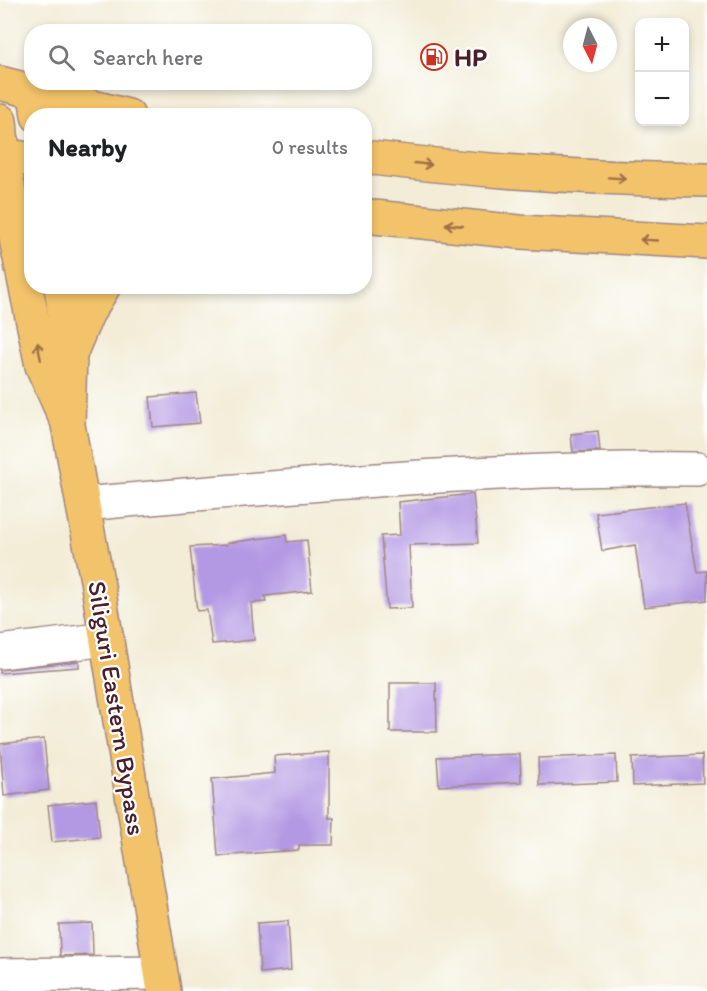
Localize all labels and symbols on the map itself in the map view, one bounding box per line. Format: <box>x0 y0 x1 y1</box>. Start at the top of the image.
north arrow <box>563 18 617 72</box>
place label: HP <box>454 41 487 73</box>
fuel station icon: HP <box>419 42 449 72</box>
one-way arrow <box>412 159 432 170</box>
one-way arrow <box>607 173 626 184</box>
one-way arrow <box>445 219 465 230</box>
one-way arrow <box>639 234 659 245</box>
one-way arrow <box>33 342 45 361</box>
street label: Siliguri Eastern Bypass <box>81 579 153 837</box>

